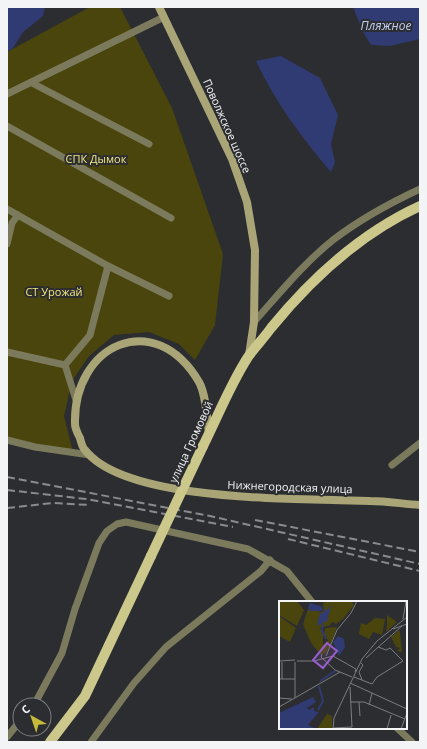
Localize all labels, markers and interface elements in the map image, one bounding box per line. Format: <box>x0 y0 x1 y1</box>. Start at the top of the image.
water label: Пляжное <box>361 17 411 34</box>
street label: Поволжское шоссе <box>200 76 255 175</box>
park label: СПК Дымок <box>66 151 127 166</box>
park label: СТ Урожай <box>25 284 83 299</box>
street label: улица Громовой <box>165 399 216 485</box>
street label: Нижнегородская улица <box>227 477 353 496</box>
inset map <box>279 601 407 729</box>
north arrow <box>12 697 52 737</box>
text: С <box>18 701 33 717</box>

